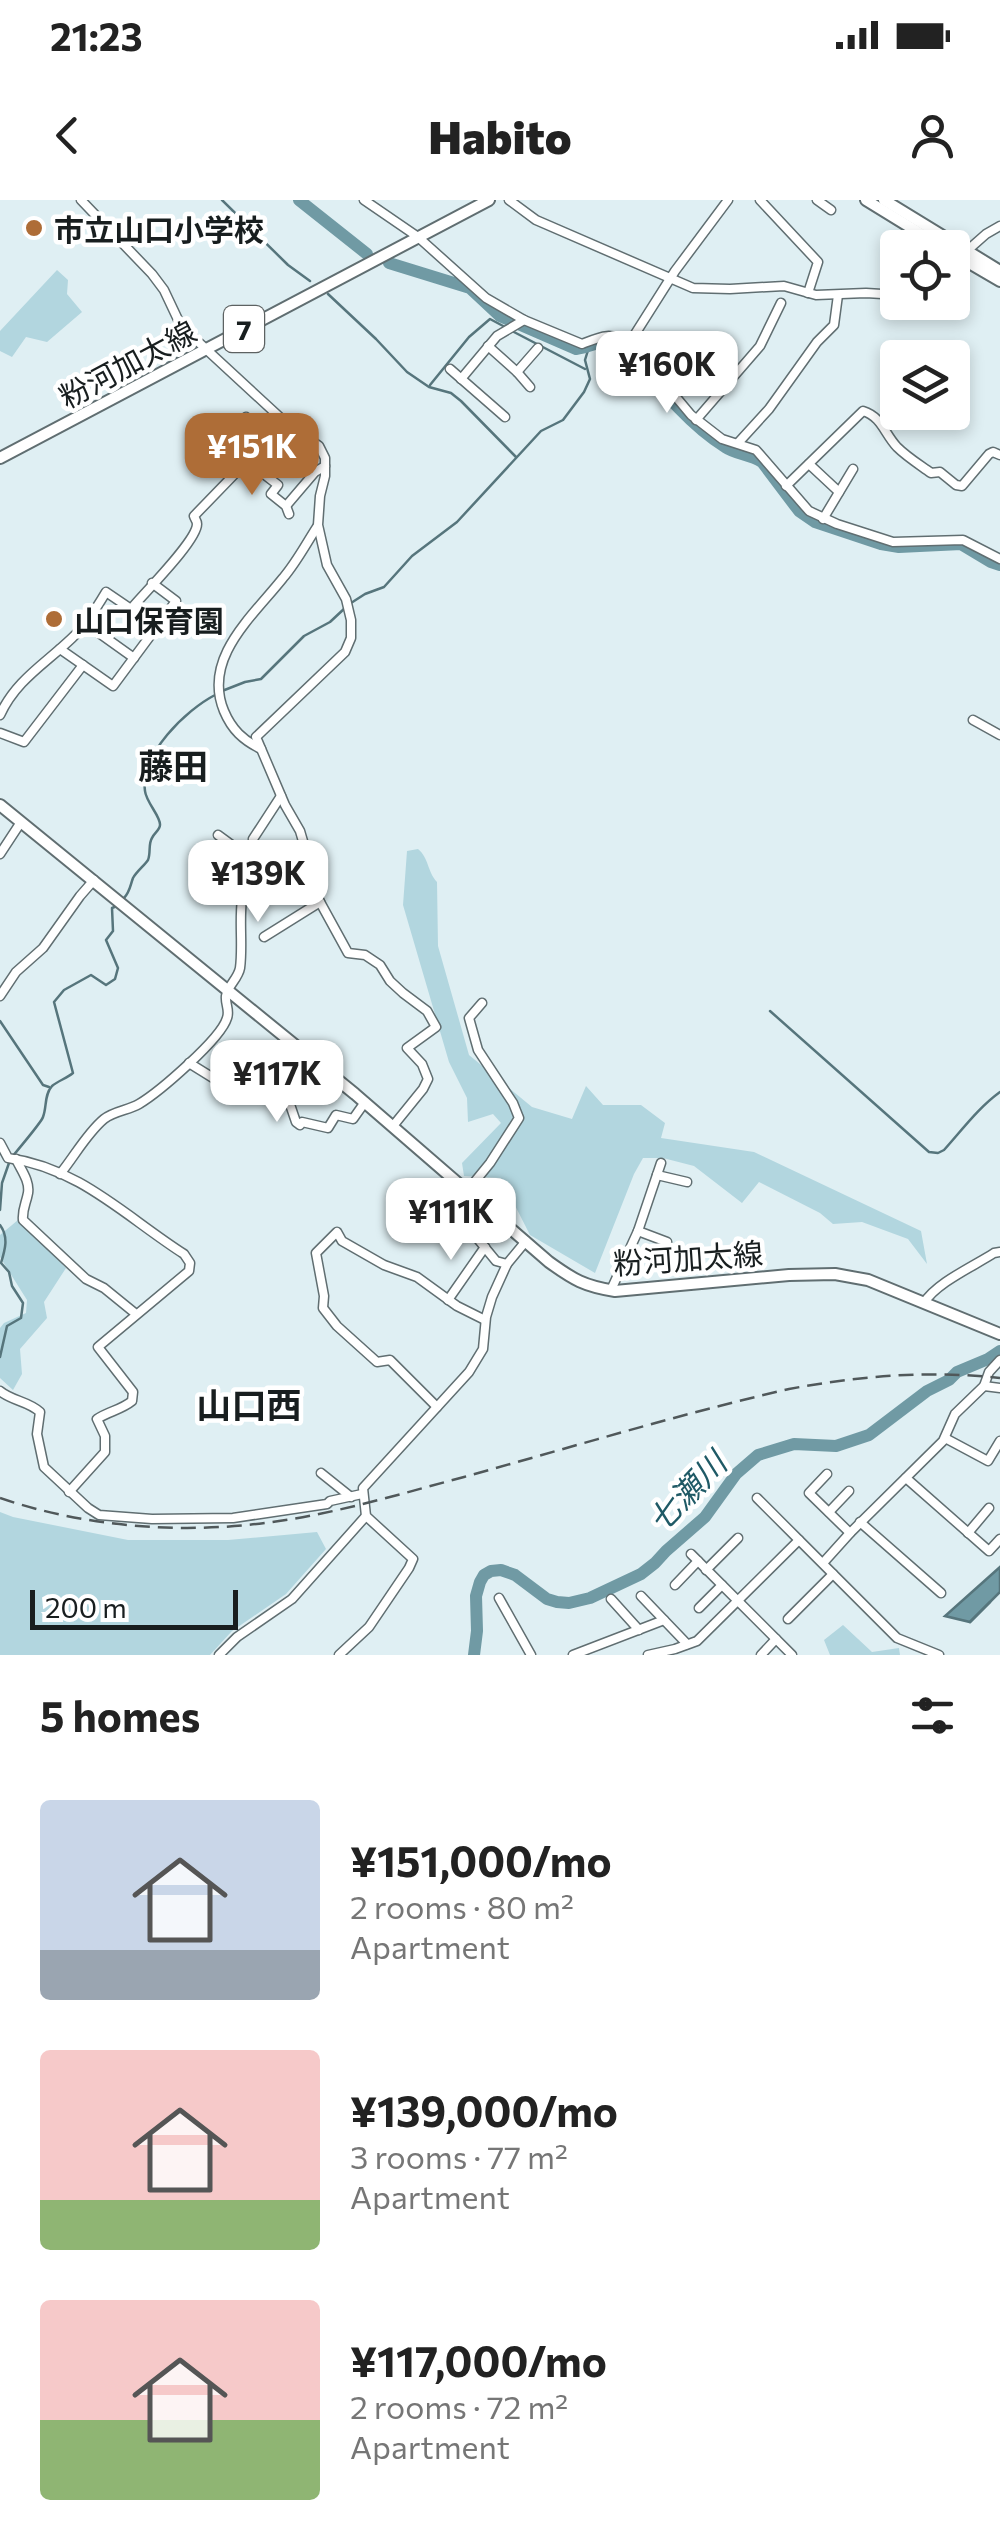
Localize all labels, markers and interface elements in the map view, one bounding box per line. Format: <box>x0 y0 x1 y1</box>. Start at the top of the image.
text: 21:23 <box>50 12 143 59</box>
icon: back <box>40 108 95 163</box>
text: Habito <box>428 108 572 163</box>
icon: person <box>905 108 960 163</box>
place label: 市立山口小学校 <box>54 210 264 247</box>
marker: 市立山口小学校 <box>23 217 45 239</box>
map controls <box>880 230 970 430</box>
button: locate <box>880 230 970 320</box>
road number: 7 <box>224 306 264 352</box>
street label: 粉河加太線 <box>52 311 202 415</box>
pin: ¥160K <box>597 331 737 416</box>
button: layers <box>880 340 970 430</box>
text: ¥160K <box>618 343 716 383</box>
pin: ¥151K <box>182 413 322 498</box>
text: ¥151K <box>207 425 297 465</box>
place label: 山口保育園 <box>74 601 224 638</box>
marker: 山口保育園 <box>43 608 65 630</box>
district label: 藤田 <box>138 743 208 786</box>
pin: ¥139K <box>188 840 328 925</box>
text: ¥139K <box>210 852 306 892</box>
pin: ¥117K <box>207 1040 347 1125</box>
text: ¥117K <box>232 1052 322 1092</box>
pin: ¥111K <box>381 1178 521 1263</box>
text: ¥111K <box>408 1190 494 1230</box>
street label: 粉河加太線 <box>612 1233 764 1281</box>
district label: 山口西 <box>196 1382 302 1425</box>
water label: 七瀬川 <box>638 1440 736 1539</box>
scale bar <box>30 1585 238 1630</box>
text: 200 m <box>45 1590 127 1624</box>
icon: filters <box>905 1688 960 1743</box>
text: 5 homes <box>40 1689 200 1741</box>
text: ¥151,000/mo <box>350 1834 612 1886</box>
icon: home <box>120 1840 240 1960</box>
text: 2 rooms · 80 m² <box>350 1886 574 1926</box>
text: Apartment <box>350 1926 510 1966</box>
text: ¥139,000/mo <box>350 2084 618 2136</box>
icon: home <box>120 2090 240 2210</box>
text: 3 rooms · 77 m² <box>350 2136 568 2176</box>
text: Apartment <box>350 2176 510 2216</box>
text: ¥117,000/mo <box>350 2334 607 2386</box>
icon: home <box>120 2340 240 2460</box>
text: 2 rooms · 72 m² <box>350 2386 568 2426</box>
text: Apartment <box>350 2426 510 2466</box>

